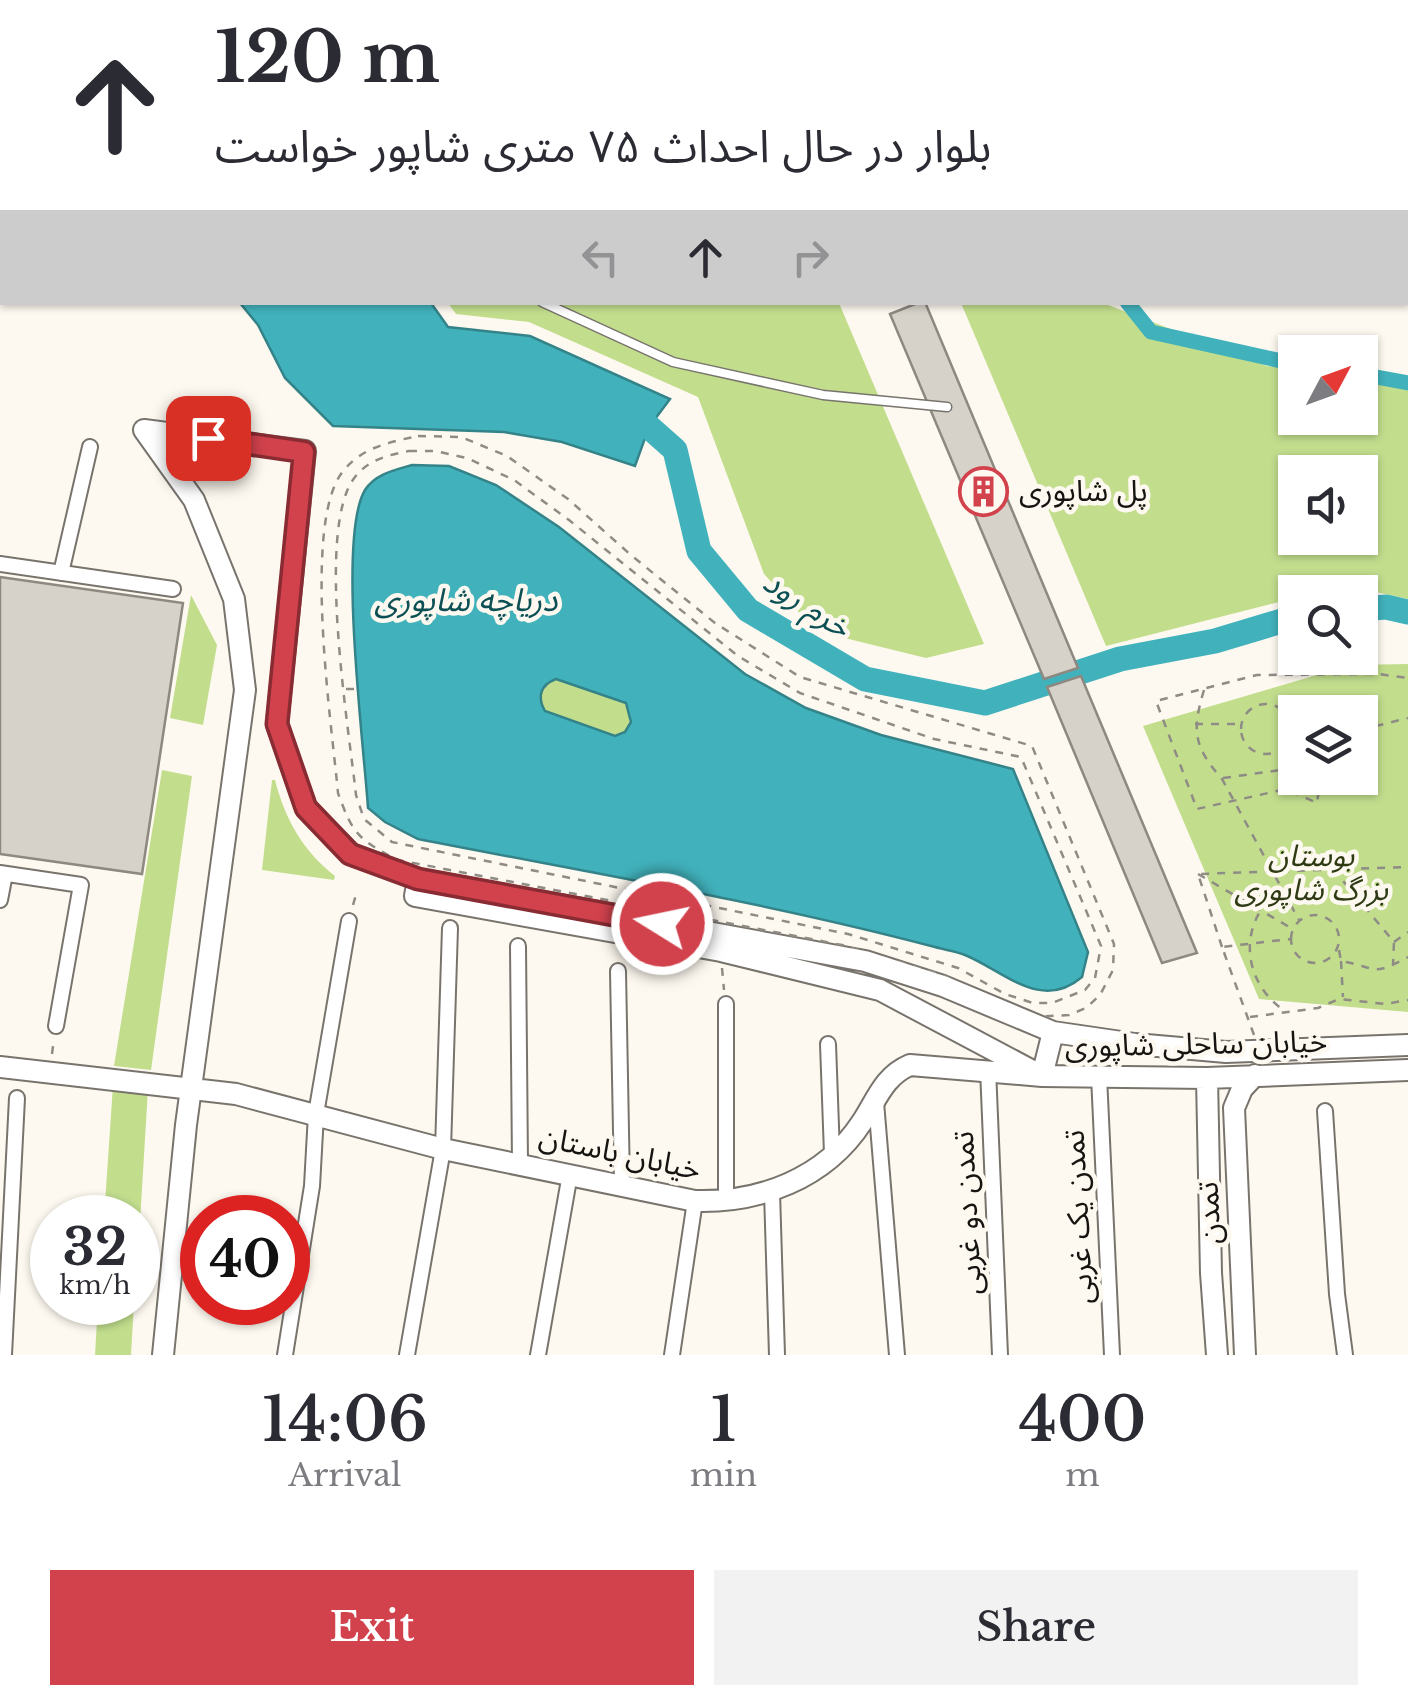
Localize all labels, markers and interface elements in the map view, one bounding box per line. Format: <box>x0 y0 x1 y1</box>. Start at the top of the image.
text: 120 m <box>215 14 440 101</box>
icon: ahead <box>50 40 180 170</box>
text: بلوار در حال احداث ۷۵ متری شاپور خواست <box>215 118 991 174</box>
icon: left <box>573 230 628 285</box>
icon: ahead <box>678 230 733 285</box>
icon: right <box>783 230 838 285</box>
north arrow <box>1278 335 1378 435</box>
map controls <box>1278 335 1378 795</box>
pin <box>166 396 251 481</box>
icon: arrive <box>181 411 236 466</box>
button: sound <box>1278 455 1378 555</box>
building icon: پل شاپوری <box>958 465 1010 517</box>
place label: پل شاپوری <box>1019 472 1148 510</box>
water label: خرم رود <box>754 561 859 651</box>
button: search <box>1278 575 1378 675</box>
water label: دریاچه شاپوری <box>374 580 558 621</box>
button: layers <box>1278 695 1378 795</box>
park label: بوستان بزرگ شاپوری <box>1234 837 1389 909</box>
position arrow <box>610 872 714 976</box>
street label: خیابان ساحلی شاپوری <box>1065 1023 1327 1066</box>
street label: خیابان باستان <box>536 1117 704 1188</box>
street label: تمدن یک غربی <box>1054 1129 1101 1305</box>
street label: تمدن دو غربی <box>944 1130 989 1296</box>
street label: تمدن <box>1188 1181 1229 1245</box>
speed limit sign: 40 <box>180 1195 310 1325</box>
text: 32 <box>63 1216 127 1279</box>
text: km/h <box>60 1270 130 1301</box>
text: 14:06 <box>262 1383 428 1457</box>
text: 1 <box>710 1383 737 1457</box>
text: 400 <box>1019 1383 1146 1457</box>
text: Arrival <box>288 1455 402 1495</box>
text: min <box>690 1455 757 1495</box>
text: m <box>1065 1455 1100 1495</box>
button: Exit <box>50 1570 694 1685</box>
button: Share <box>714 1570 1358 1685</box>

